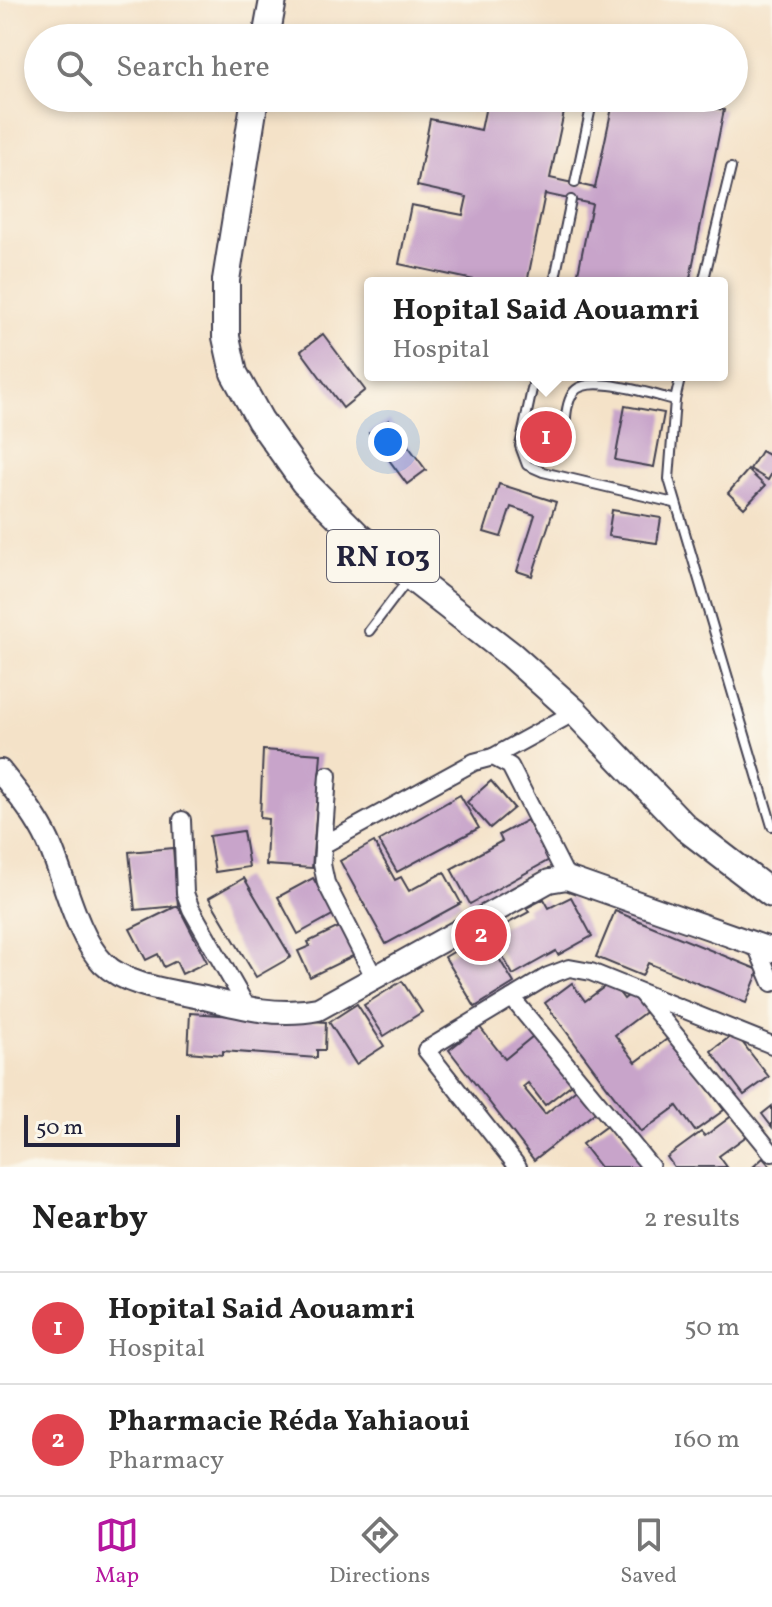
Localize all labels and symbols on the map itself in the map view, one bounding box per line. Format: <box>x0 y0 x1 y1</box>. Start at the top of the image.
pin: 1 <box>520 407 572 467</box>
your location <box>368 422 408 462</box>
road number: RN 103 <box>327 530 439 582</box>
pin: 2 <box>455 905 507 965</box>
scale bar <box>24 1111 180 1147</box>

